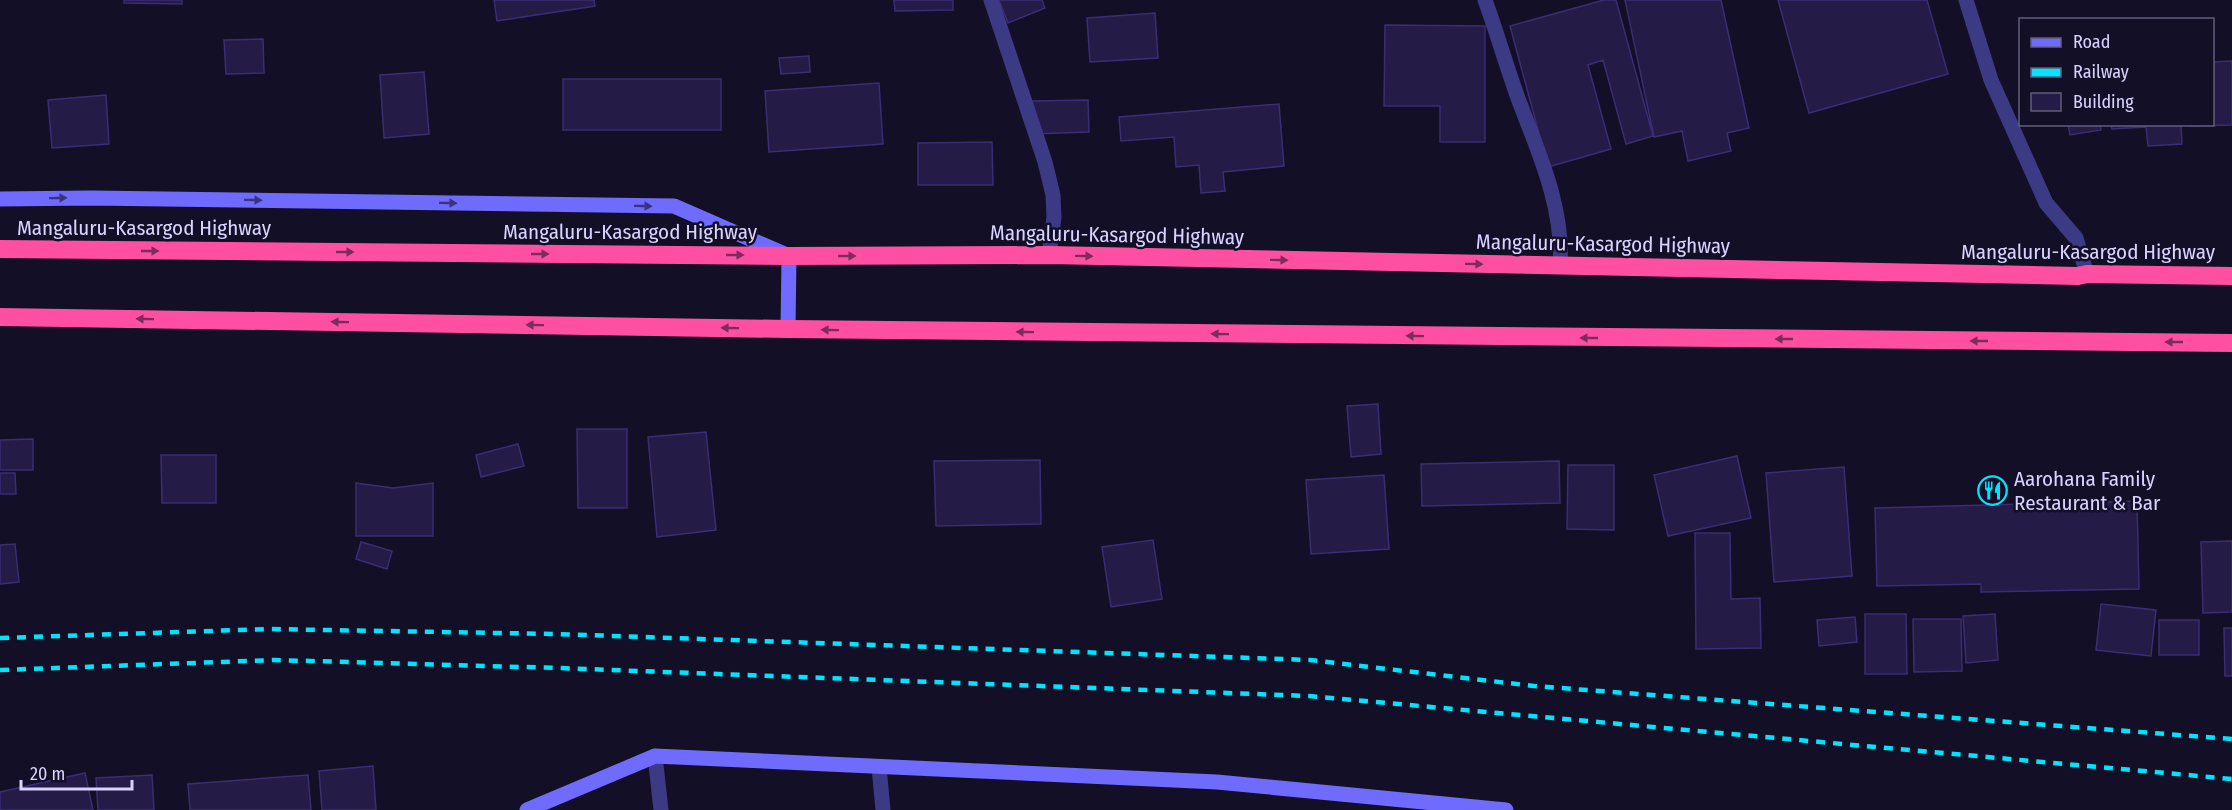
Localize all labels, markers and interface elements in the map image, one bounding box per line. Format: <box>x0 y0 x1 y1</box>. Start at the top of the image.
legend <box>2019 18 2214 126</box>
text: Road <box>2073 31 2110 53</box>
text: Railway <box>2073 61 2129 83</box>
text: Building <box>2073 91 2134 113</box>
one-way arrow <box>49 193 68 203</box>
one-way arrow <box>244 195 263 205</box>
one-way arrow <box>439 198 458 208</box>
one-way arrow <box>634 201 653 211</box>
street label: Mangaluru-Kasargod Highway <box>17 215 272 241</box>
street label: Mangaluru-Kasargod Highway <box>503 219 758 245</box>
street label: Mangaluru-Kasargod Highway <box>990 220 1245 250</box>
street label: Mangaluru-Kasargod Highway <box>1476 229 1731 259</box>
street label: Mangaluru-Kasargod Highway <box>1961 239 2216 265</box>
one-way arrow <box>141 246 160 255</box>
one-way arrow <box>336 247 355 257</box>
one-way arrow <box>531 249 550 259</box>
one-way arrow <box>726 250 745 260</box>
one-way arrow <box>838 251 857 261</box>
one-way arrow <box>1075 251 1094 261</box>
one-way arrow <box>1270 255 1289 265</box>
one-way arrow <box>1465 259 1484 269</box>
one-way arrow <box>135 314 154 324</box>
one-way arrow <box>330 317 349 327</box>
one-way arrow <box>525 320 544 330</box>
one-way arrow <box>720 323 739 333</box>
one-way arrow <box>821 325 840 334</box>
one-way arrow <box>1016 327 1035 337</box>
one-way arrow <box>1211 329 1230 339</box>
one-way arrow <box>1406 331 1425 341</box>
one-way arrow <box>1579 333 1598 343</box>
one-way arrow <box>1774 334 1793 344</box>
one-way arrow <box>1969 336 1988 346</box>
one-way arrow <box>2164 337 2183 347</box>
place label: Aarohana Family Restaurant & Bar <box>2014 466 2161 516</box>
restaurant icon: Aarohana Family Restaurant & Bar <box>1977 475 2009 507</box>
scale bar <box>21 753 132 791</box>
text: 20 m <box>30 763 65 785</box>

